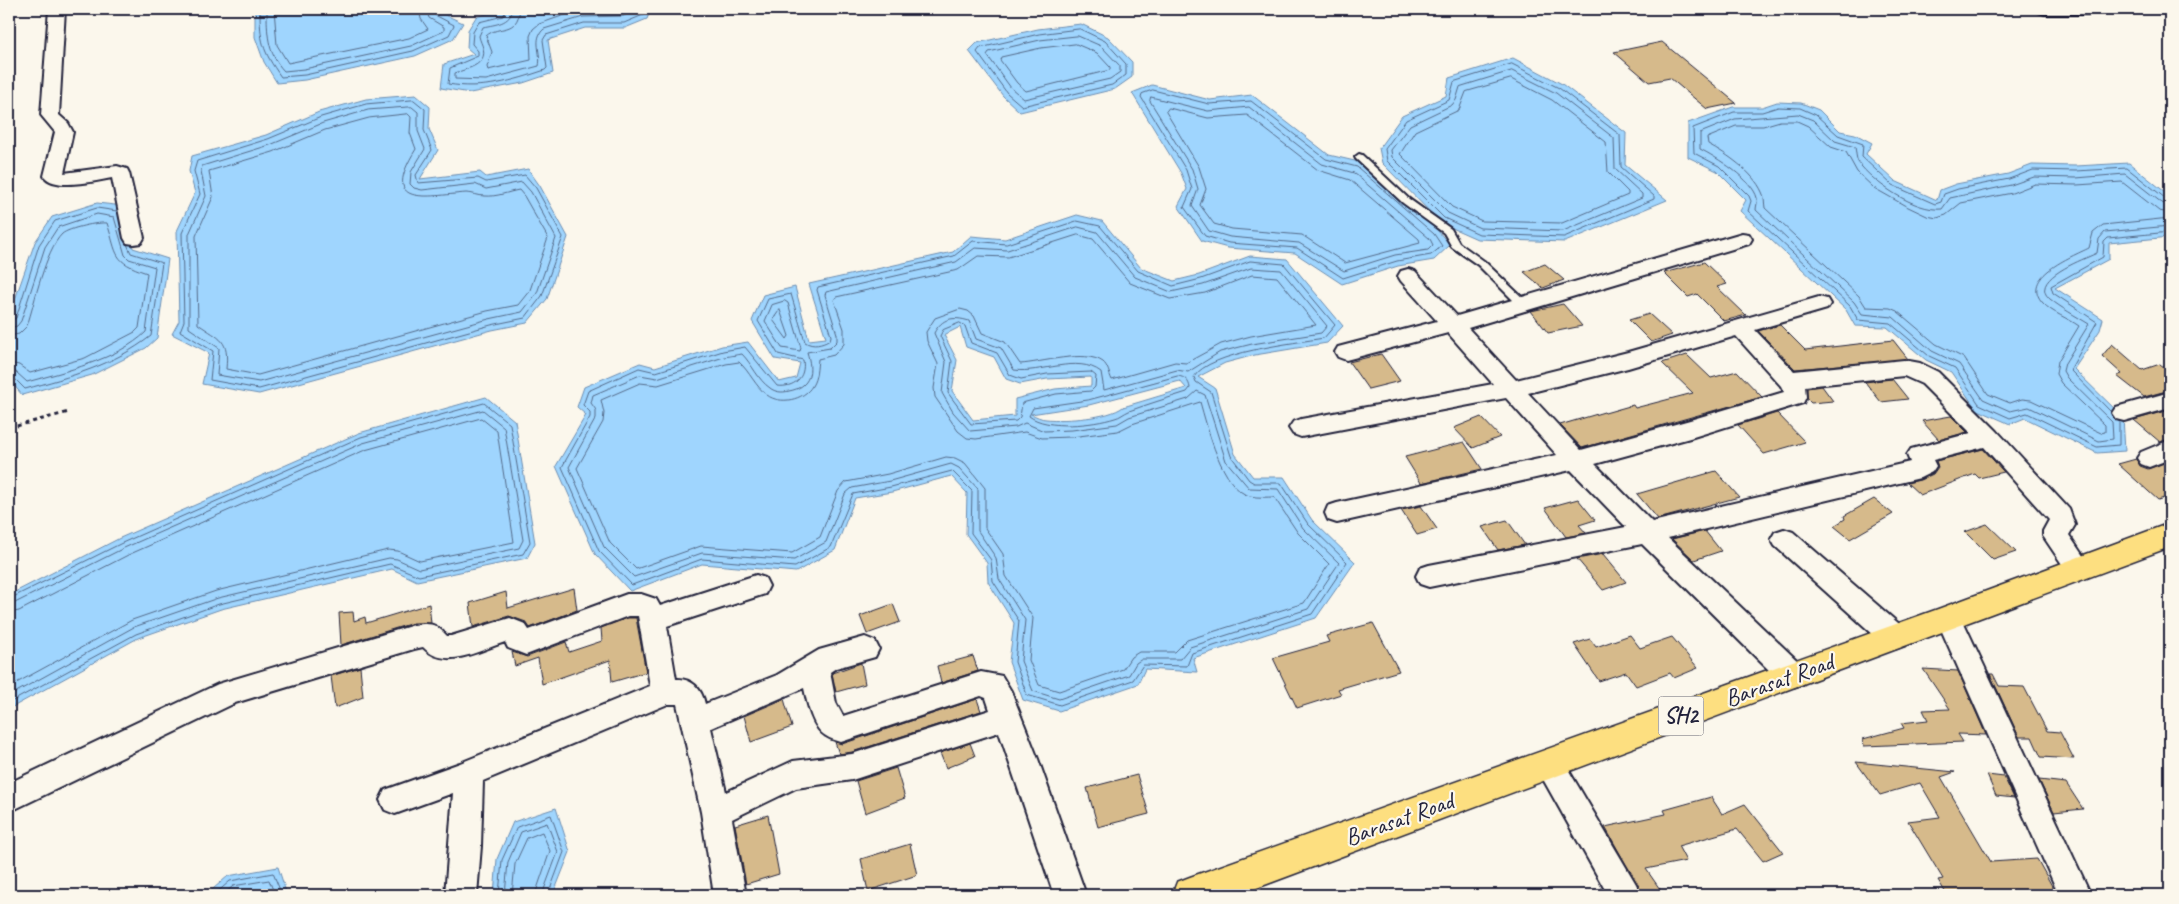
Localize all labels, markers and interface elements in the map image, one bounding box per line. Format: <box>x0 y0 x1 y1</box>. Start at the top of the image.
street label: Barasat Road <box>1721 645 1841 713</box>
road number: SH2 <box>1658 696 1704 736</box>
street label: Barasat Road <box>1341 784 1461 852</box>

